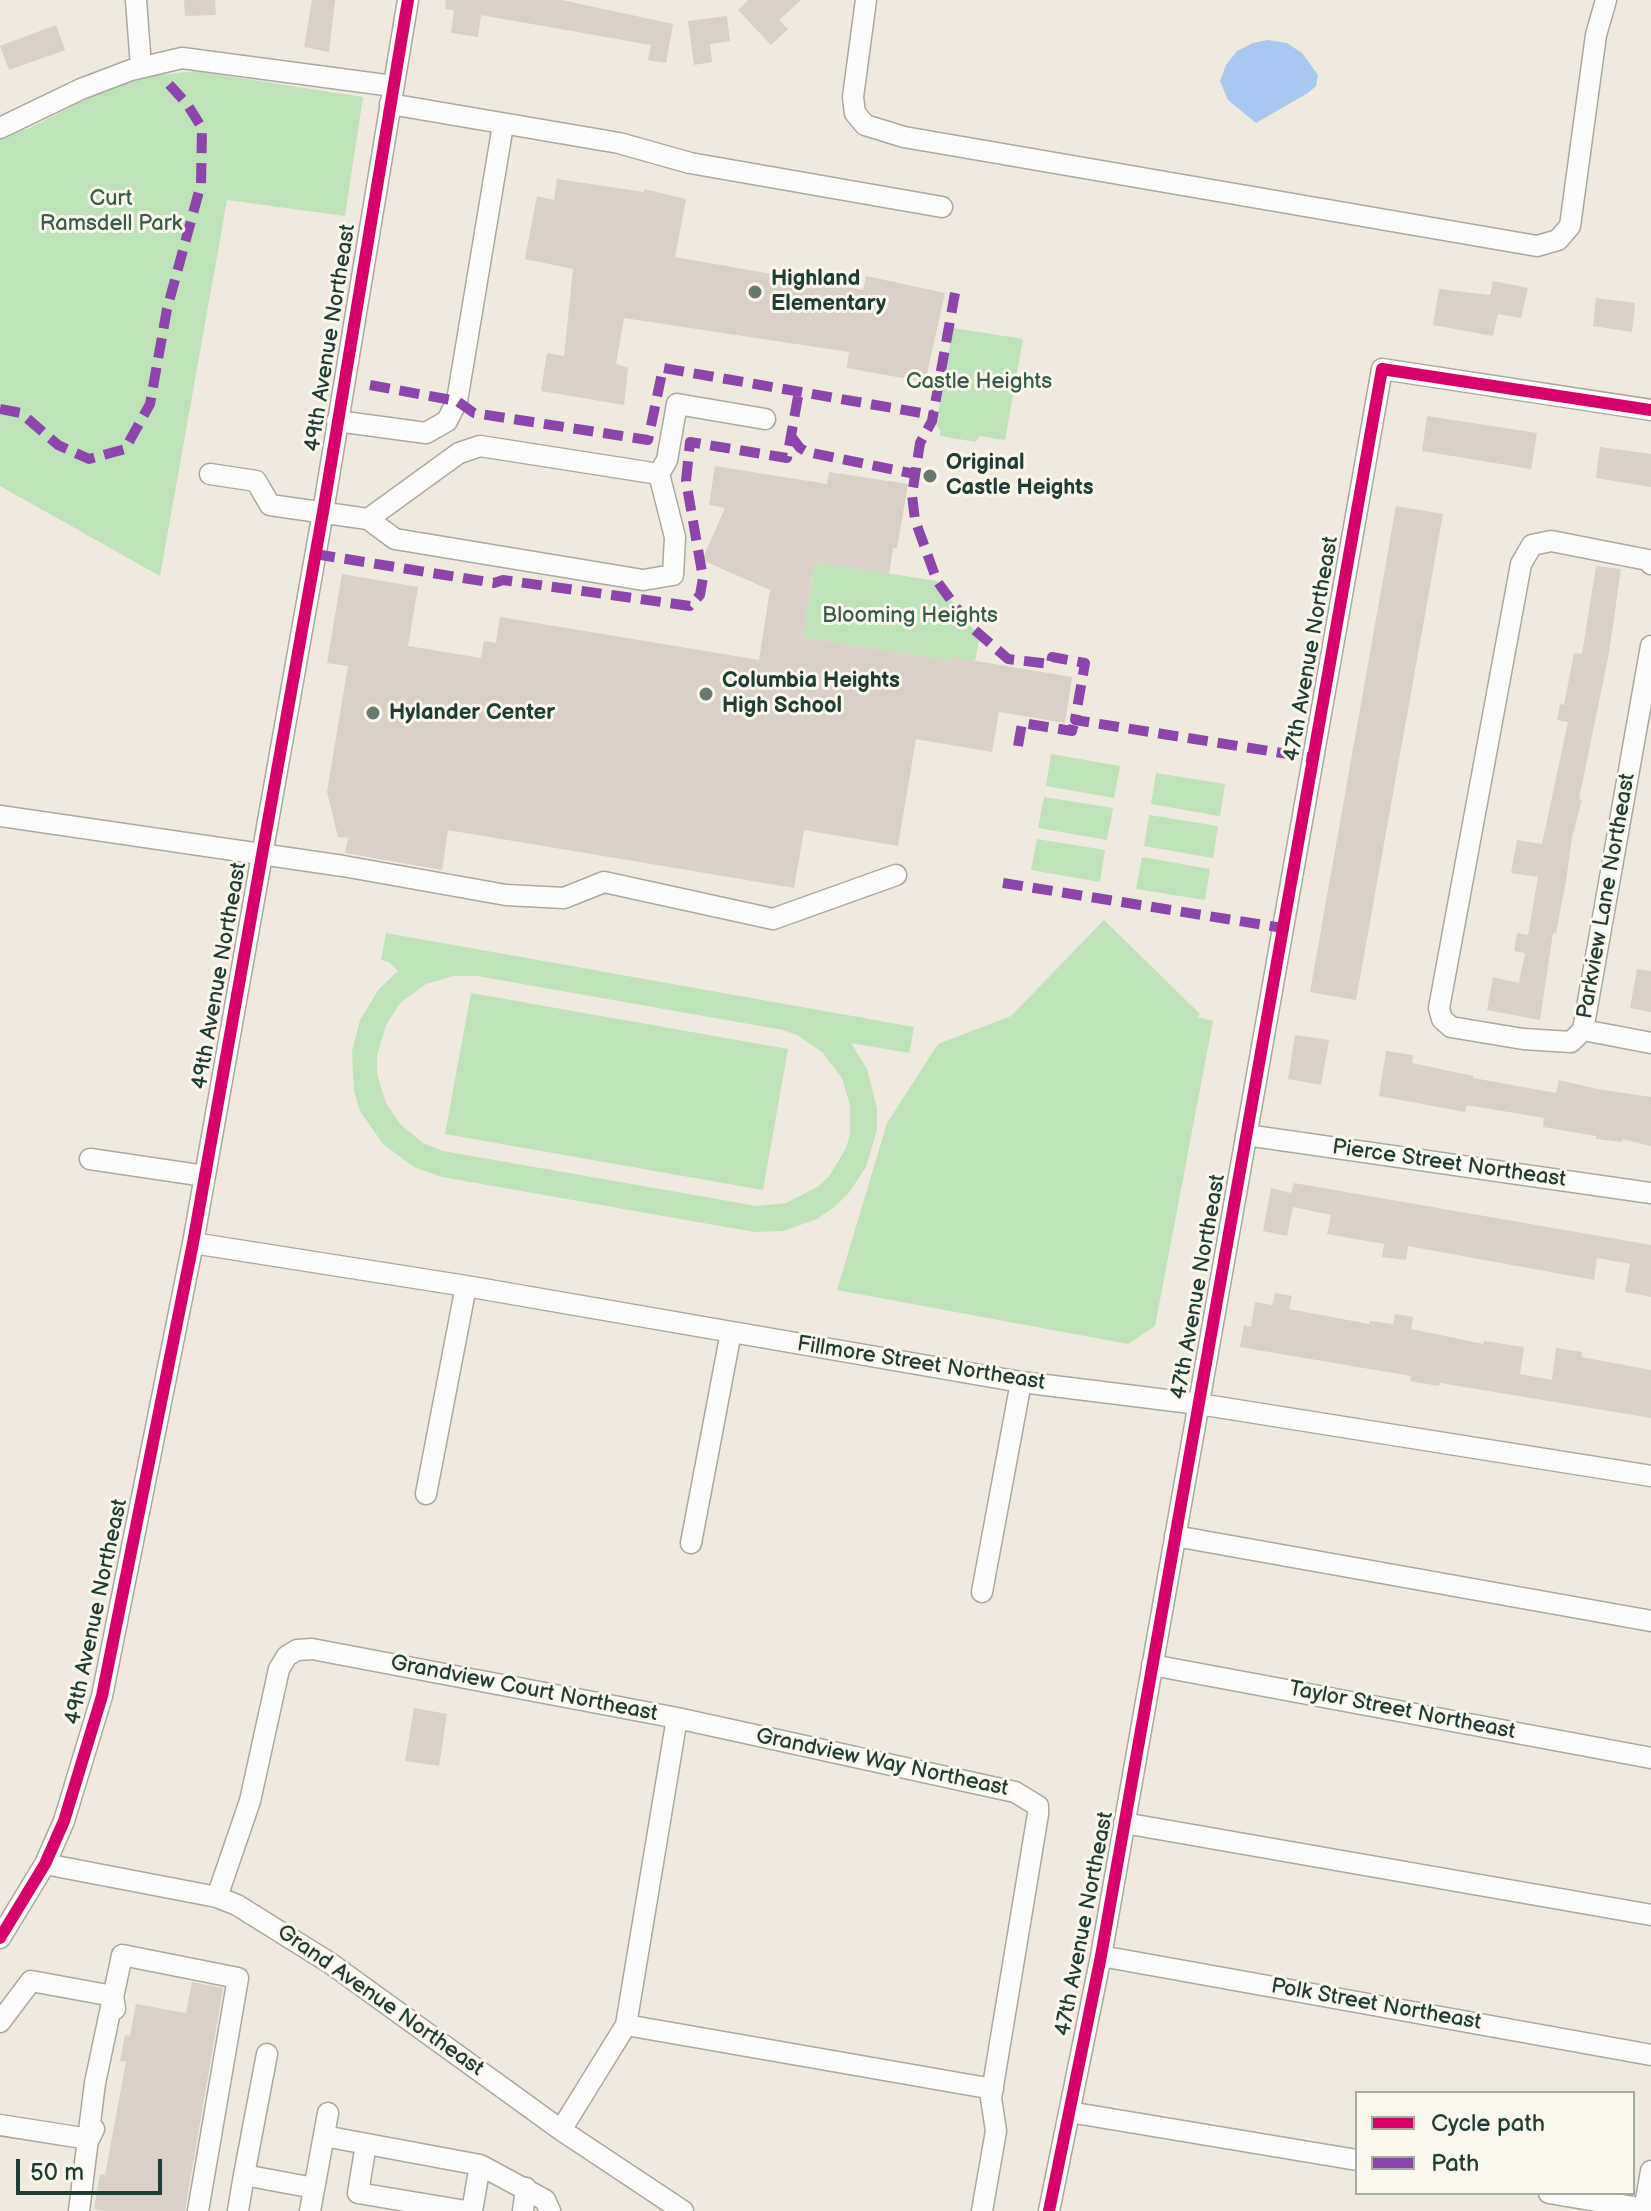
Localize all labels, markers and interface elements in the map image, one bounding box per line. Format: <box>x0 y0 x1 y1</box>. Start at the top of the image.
park label: Curt Ramsdell Park <box>40 186 182 238</box>
street label: 49th Avenue Northeast <box>300 222 362 454</box>
place label: Highland Elementary <box>771 266 886 318</box>
marker: Highland Elementary <box>746 283 764 301</box>
park label: Castle Heights <box>906 369 1052 395</box>
place label: Original Castle Heights <box>946 450 1094 502</box>
marker: Original Castle Heights <box>921 467 939 485</box>
street label: 47th Avenue Northeast <box>1279 534 1345 764</box>
park label: Blooming Heights <box>822 603 998 629</box>
place label: Columbia Heights High School <box>722 668 900 720</box>
marker: Columbia Heights High School <box>697 685 715 703</box>
place label: Hylander Center <box>389 700 555 726</box>
marker: Hylander Center <box>364 704 382 722</box>
street label: Parkview Lane Northeast <box>1572 771 1642 1021</box>
street label: 49th Avenue Northeast <box>187 860 253 1092</box>
street label: Pierce Street Northeast <box>1330 1135 1568 1193</box>
street label: 47th Avenue Northeast <box>1166 1172 1232 1402</box>
street label: Fillmore Street Northeast <box>795 1331 1047 1397</box>
street label: 49th Avenue Northeast <box>60 1497 134 1727</box>
street label: Grandview Court Northeast <box>388 1650 660 1728</box>
street label: Taylor Street Northeast <box>1287 1676 1517 1746</box>
street label: Grandview Way Northeast <box>753 1723 1011 1803</box>
street label: 47th Avenue Northeast <box>1050 1810 1120 2038</box>
street label: Grand Avenue Northeast <box>271 1920 489 2082</box>
street label: Polk Street Northeast <box>1269 1974 1483 2036</box>
legend <box>1355 2091 1635 2195</box>
text: Cycle path <box>1431 2109 1545 2138</box>
scale bar <box>20 2143 166 2193</box>
text: Path <box>1431 2149 1479 2178</box>
text: 50 m <box>30 2158 84 2187</box>

